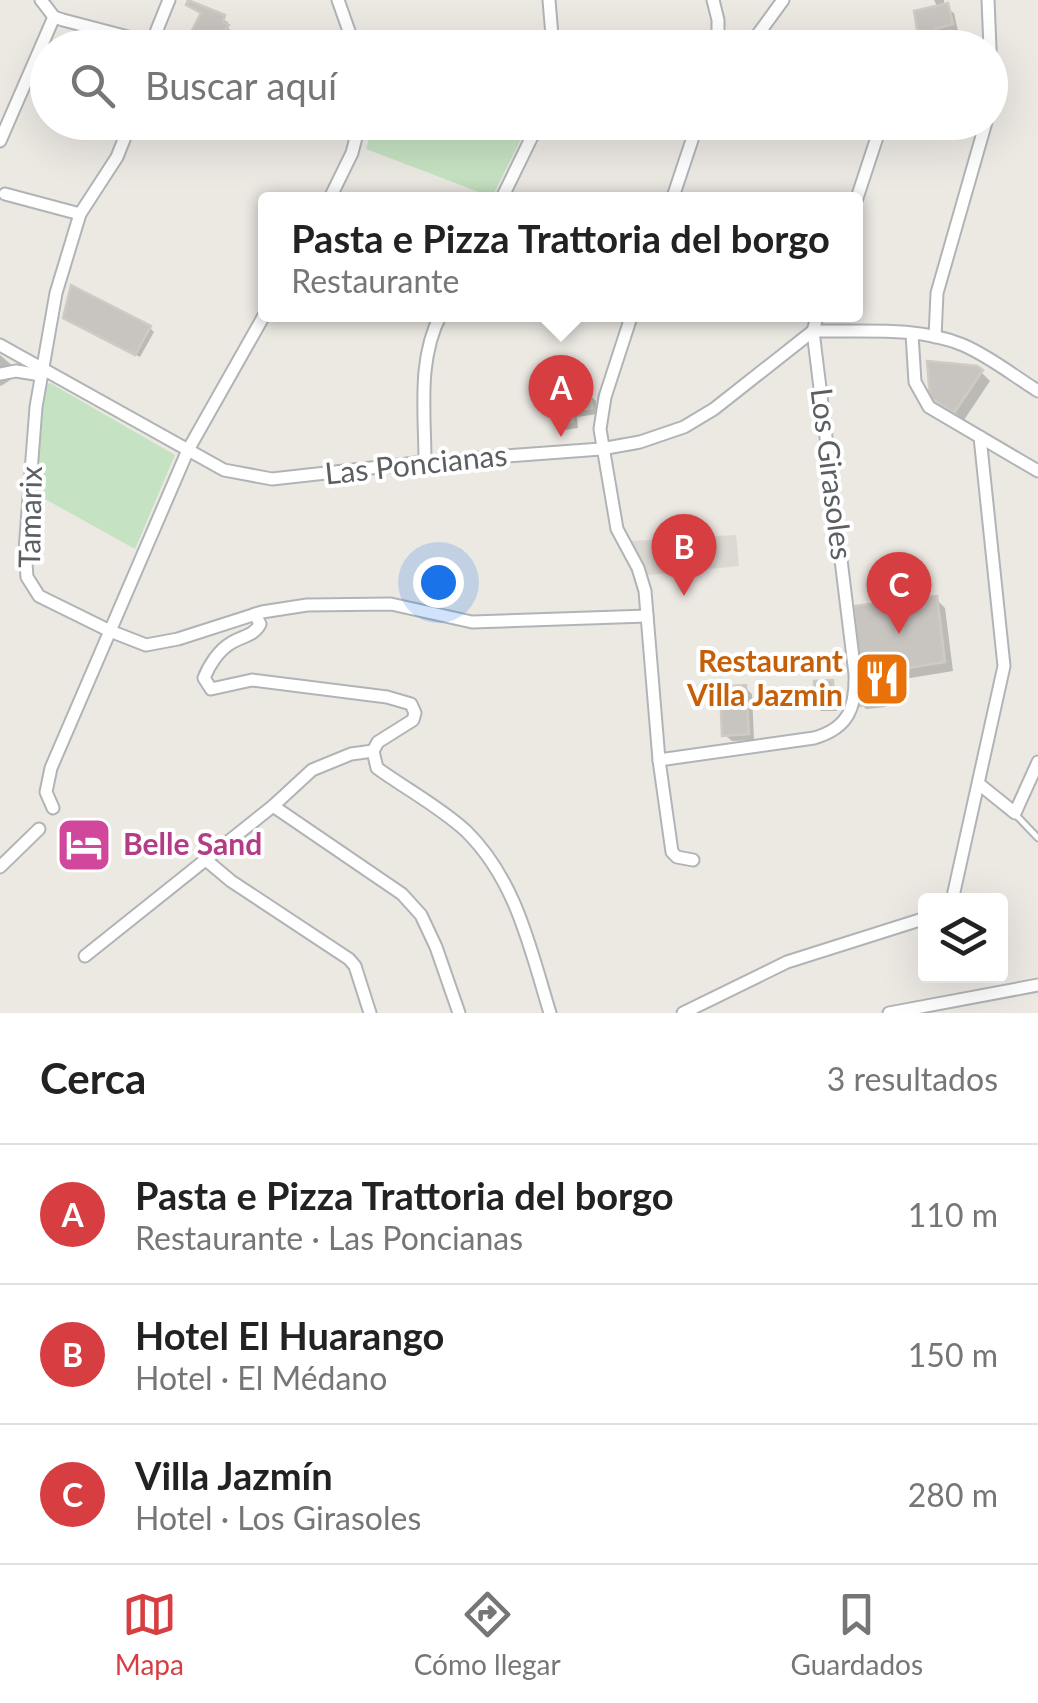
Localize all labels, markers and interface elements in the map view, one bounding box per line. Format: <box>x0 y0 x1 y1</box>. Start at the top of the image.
search box <box>30 30 1008 140</box>
icon: search <box>65 58 120 113</box>
text: Buscar aquí <box>145 62 337 108</box>
popup <box>258 192 863 322</box>
text: Pasta e Pizza Trattoria del borgo <box>291 215 830 261</box>
text: Restaurante <box>291 261 459 300</box>
pin: A <box>528 354 594 437</box>
street label: Los Girasoles <box>805 386 861 562</box>
street label: Las Poncianas <box>323 436 509 490</box>
street label: Tamarix <box>10 466 48 568</box>
pin: B <box>652 514 716 596</box>
pin: C <box>866 552 932 634</box>
your location <box>413 557 464 608</box>
place label: Restaurant Villa Jazmin <box>686 642 843 712</box>
restaurant icon: Restaurant Villa Jazmin <box>852 649 912 709</box>
hotel icon: Belle Sand <box>54 815 114 875</box>
place label: Belle Sand <box>123 825 262 861</box>
map controls <box>918 893 1008 983</box>
button: layers <box>918 893 1008 983</box>
text: Cerca <box>40 1053 146 1103</box>
text: 3 resultados <box>827 1059 998 1098</box>
text: Pasta e Pizza Trattoria del borgo <box>135 1172 674 1218</box>
text: A <box>61 1195 84 1234</box>
text: 110 m <box>908 1195 998 1234</box>
text: Restaurante · Las Poncianas <box>135 1218 523 1257</box>
text: Hotel El Huarango <box>135 1312 444 1358</box>
text: B <box>62 1335 83 1374</box>
text: 150 m <box>908 1335 998 1374</box>
text: Hotel · El Médano <box>135 1358 387 1397</box>
text: Villa Jazmín <box>135 1452 333 1498</box>
text: C <box>62 1475 83 1514</box>
text: 280 m <box>908 1475 998 1514</box>
text: Hotel · Los Girasoles <box>135 1498 421 1537</box>
tab: Mapa <box>115 1587 184 1681</box>
tab: Cómo llegar <box>414 1587 561 1681</box>
tab: Guardados <box>790 1587 923 1681</box>

